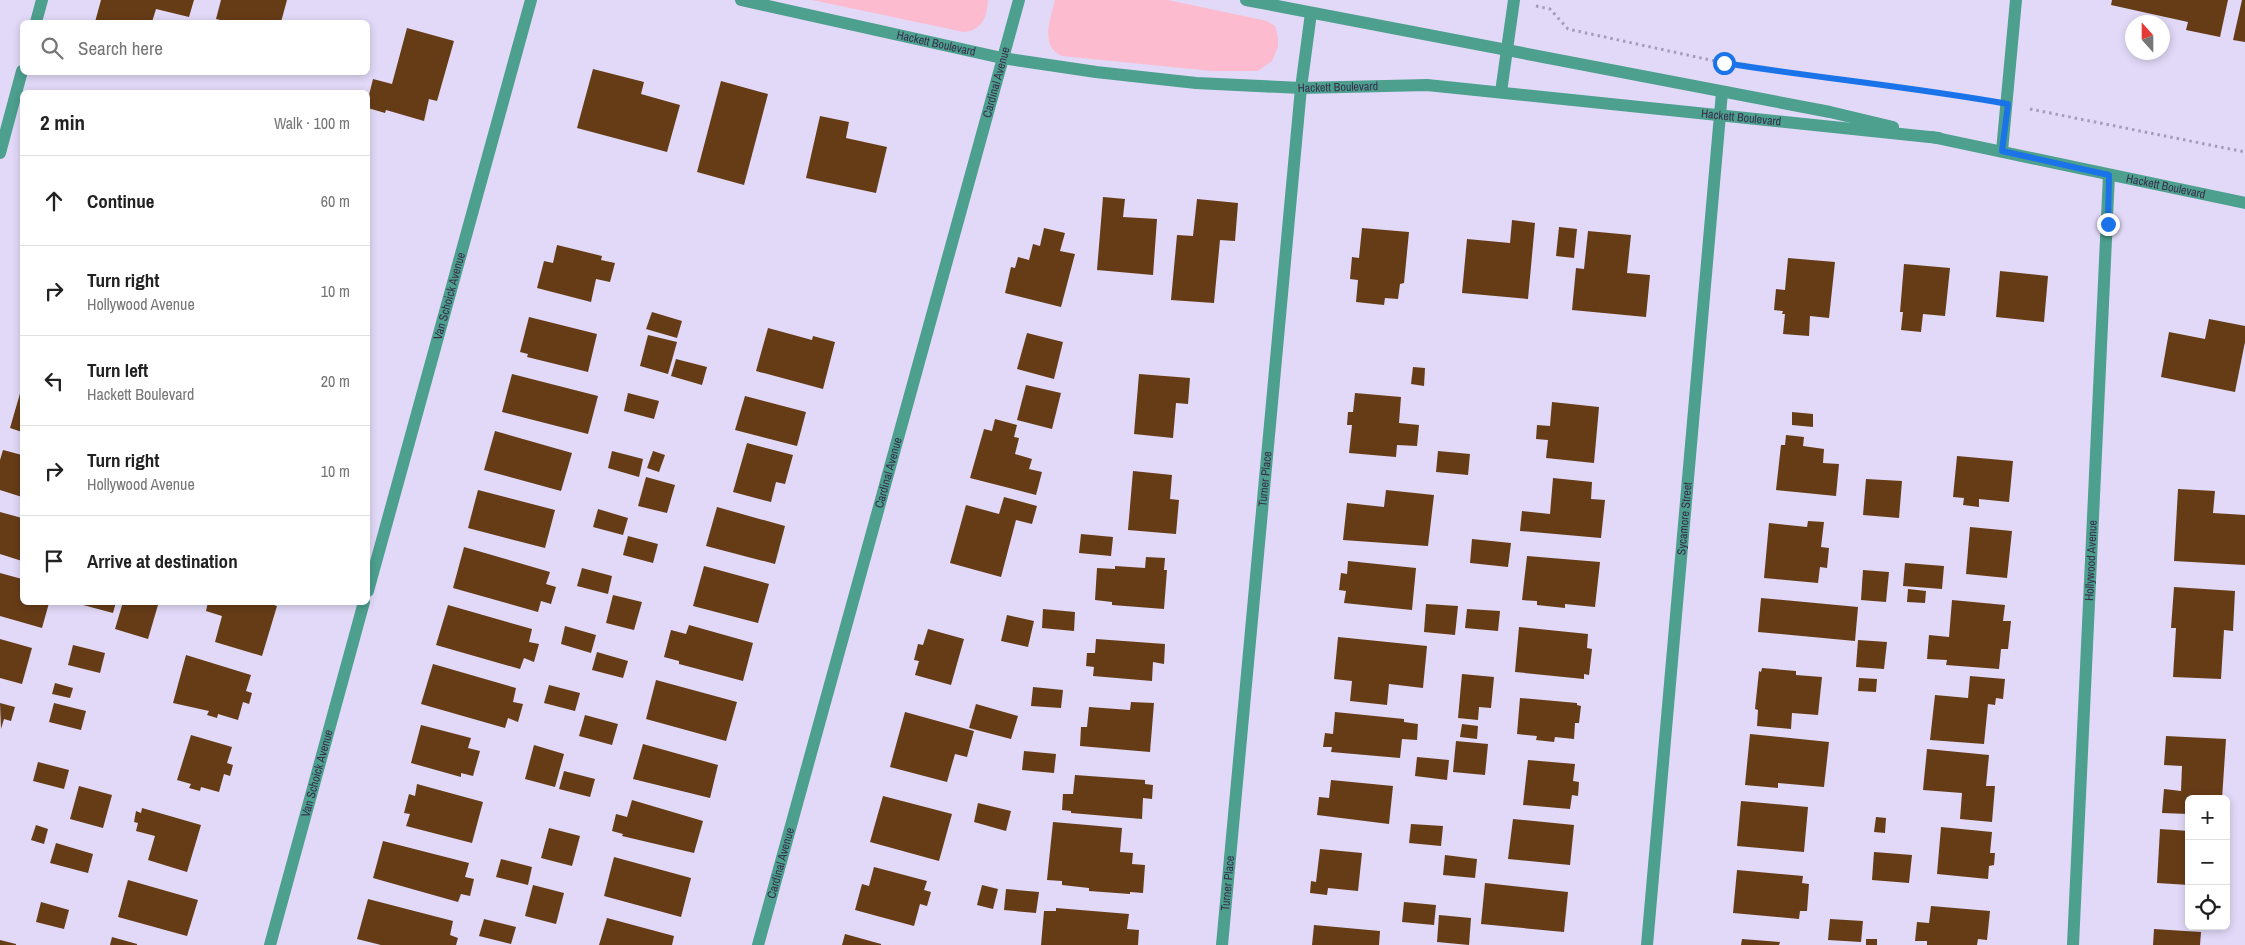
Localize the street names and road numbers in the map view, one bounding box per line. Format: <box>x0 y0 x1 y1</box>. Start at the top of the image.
street label: Hackett Boulevard <box>895 27 977 60</box>
street label: Cardinal Avenue <box>979 45 1014 119</box>
street label: Hackett Boulevard <box>1297 78 1378 96</box>
street label: Hackett Boulevard <box>1700 105 1782 130</box>
street label: Hackett Boulevard <box>2125 170 2207 202</box>
street label: Van Schoick Avenue <box>430 250 469 342</box>
street label: Cardinal Avenue <box>871 435 906 510</box>
street label: Turner Place <box>1254 451 1275 507</box>
street label: Sycamore Street <box>1673 481 1696 556</box>
street label: Hollywood Avenue <box>2081 520 2101 601</box>
street label: Van Schoick Avenue <box>297 728 337 819</box>
street label: Cardinal Avenue <box>763 826 798 900</box>
street label: Turner Place <box>1217 855 1238 912</box>

